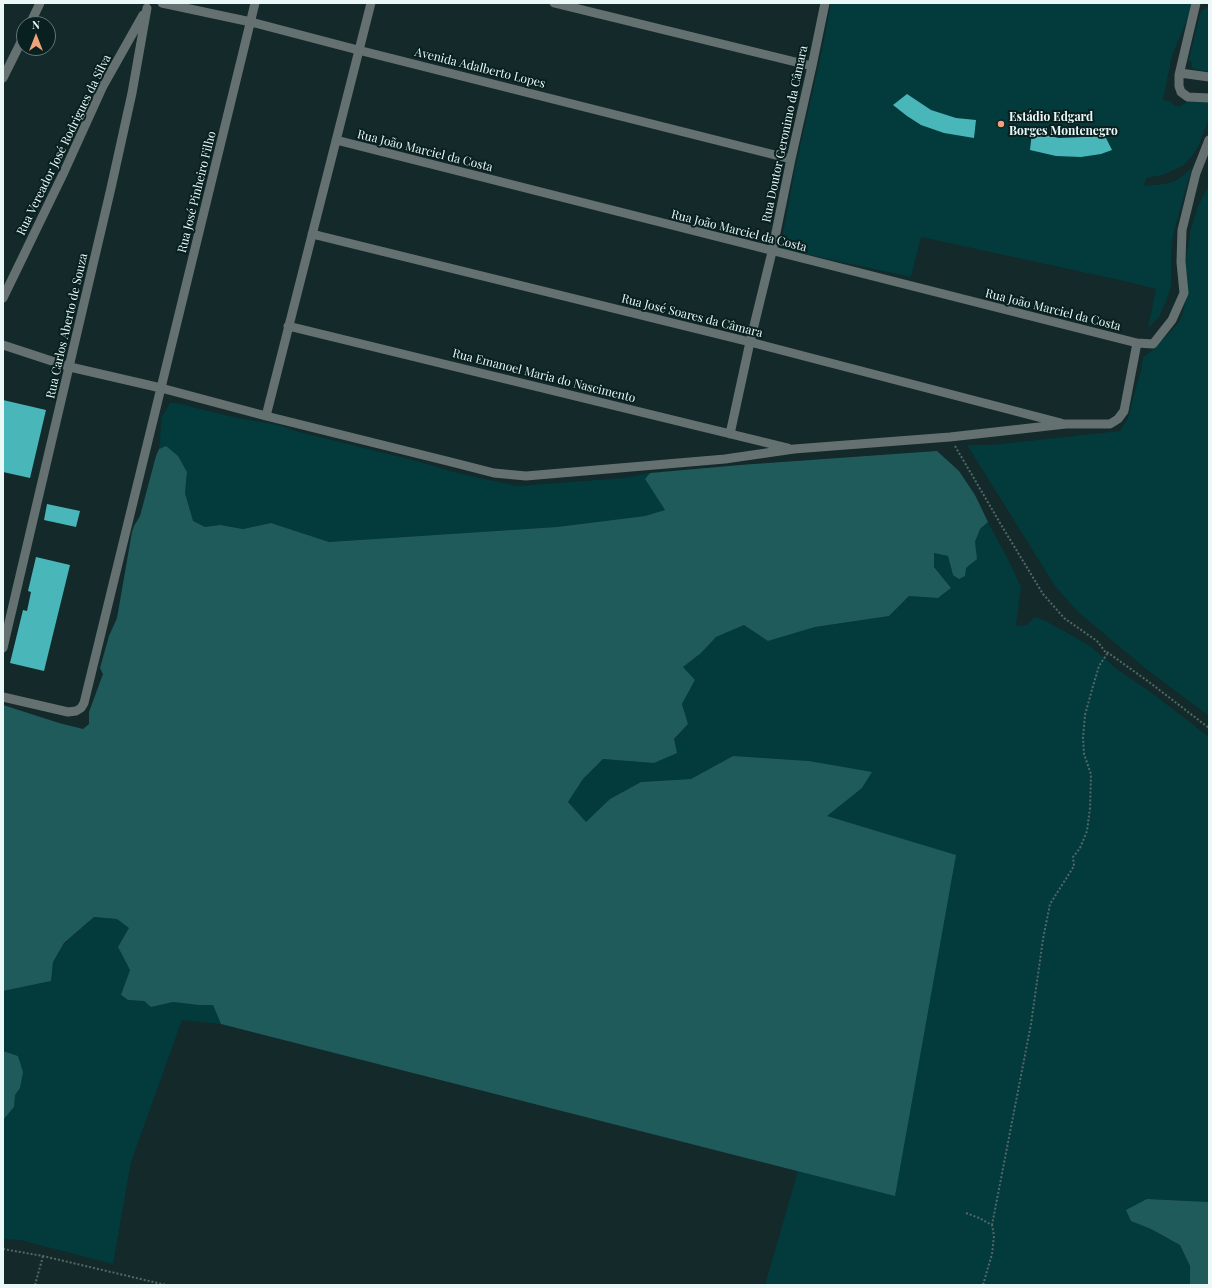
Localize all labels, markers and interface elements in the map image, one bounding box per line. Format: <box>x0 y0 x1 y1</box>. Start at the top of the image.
north arrow <box>16 16 56 56</box>
text: N <box>32 17 40 32</box>
street label: Rua Doutor Geronimo da Câmara <box>759 44 811 224</box>
street label: Avenida Adalberto Lopes <box>413 45 547 91</box>
street label: Rua Vereador José Rodrigues da Silva <box>14 52 114 238</box>
place label: Estádio Edgard Borges Montenegro <box>1009 110 1118 138</box>
marker: Estádio Edgard Borges Montenegro <box>996 119 1006 129</box>
street label: Rua João Marciel da Costa <box>356 127 494 175</box>
street label: Rua José Pinheiro Filho <box>175 130 219 254</box>
street label: Rua João Marciel da Costa <box>670 207 808 255</box>
street label: Rua Carlos Aberto de Souza <box>43 252 91 400</box>
street label: Rua João Marciel da Costa <box>984 286 1122 334</box>
street label: Rua José Soares da Câmara <box>620 291 764 341</box>
street label: Rua Emanoel Maria do Nascimento <box>451 346 637 406</box>

